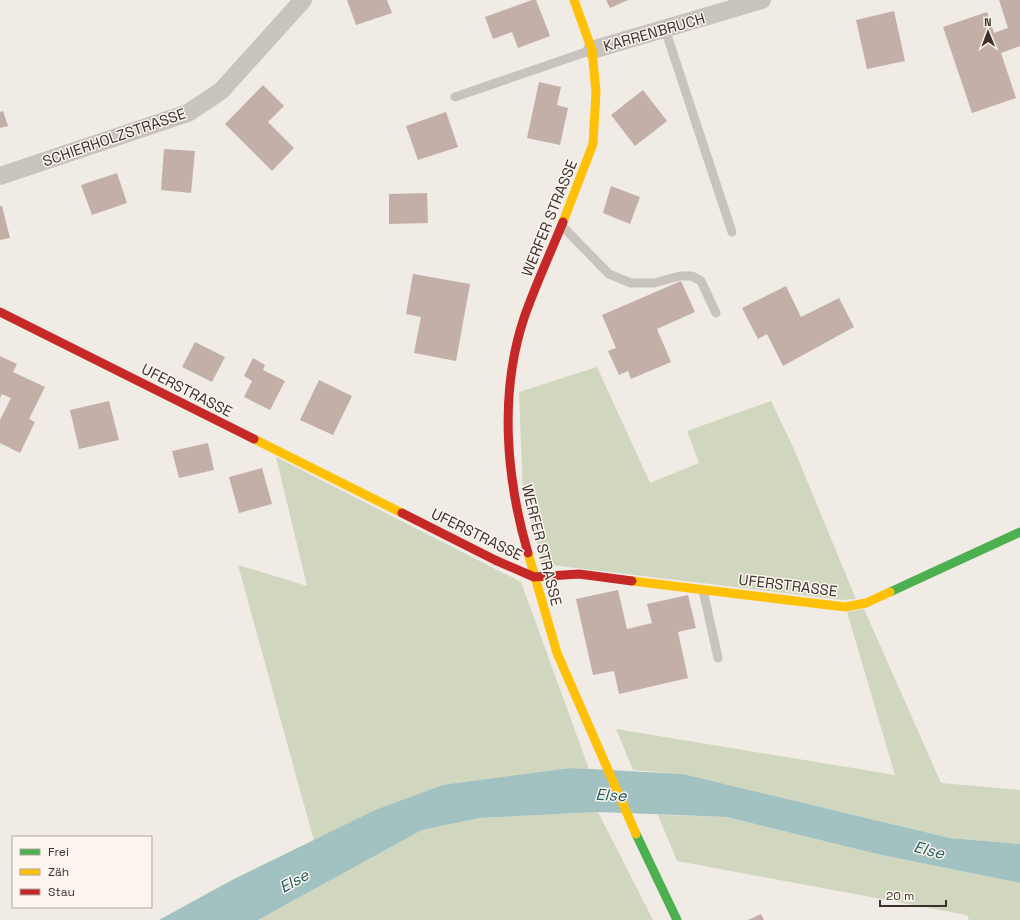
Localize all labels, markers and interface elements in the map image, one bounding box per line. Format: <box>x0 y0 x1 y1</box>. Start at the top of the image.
street label: KARRENBRUCH <box>601 8 707 56</box>
north arrow <box>968 12 1008 52</box>
text: N <box>984 15 992 29</box>
street label: SCHIERHOLZSTRASSE <box>40 104 188 170</box>
street label: WERFER STRASSE <box>517 157 581 279</box>
street label: UFERSTRASSE <box>138 359 236 421</box>
street label: WERFER STRASSE <box>518 482 566 608</box>
street label: UFERSTRASSE <box>428 504 526 564</box>
street label: UFERSTRASSE <box>738 570 838 600</box>
water label: Else <box>595 784 627 806</box>
legend <box>12 836 152 908</box>
water label: Else <box>911 836 947 864</box>
text: Frei <box>48 844 69 860</box>
text: Zäh <box>48 864 69 880</box>
water label: Else <box>275 864 313 898</box>
scale bar <box>880 882 946 908</box>
text: Stau <box>48 884 75 900</box>
text: 20 m <box>886 888 914 904</box>

